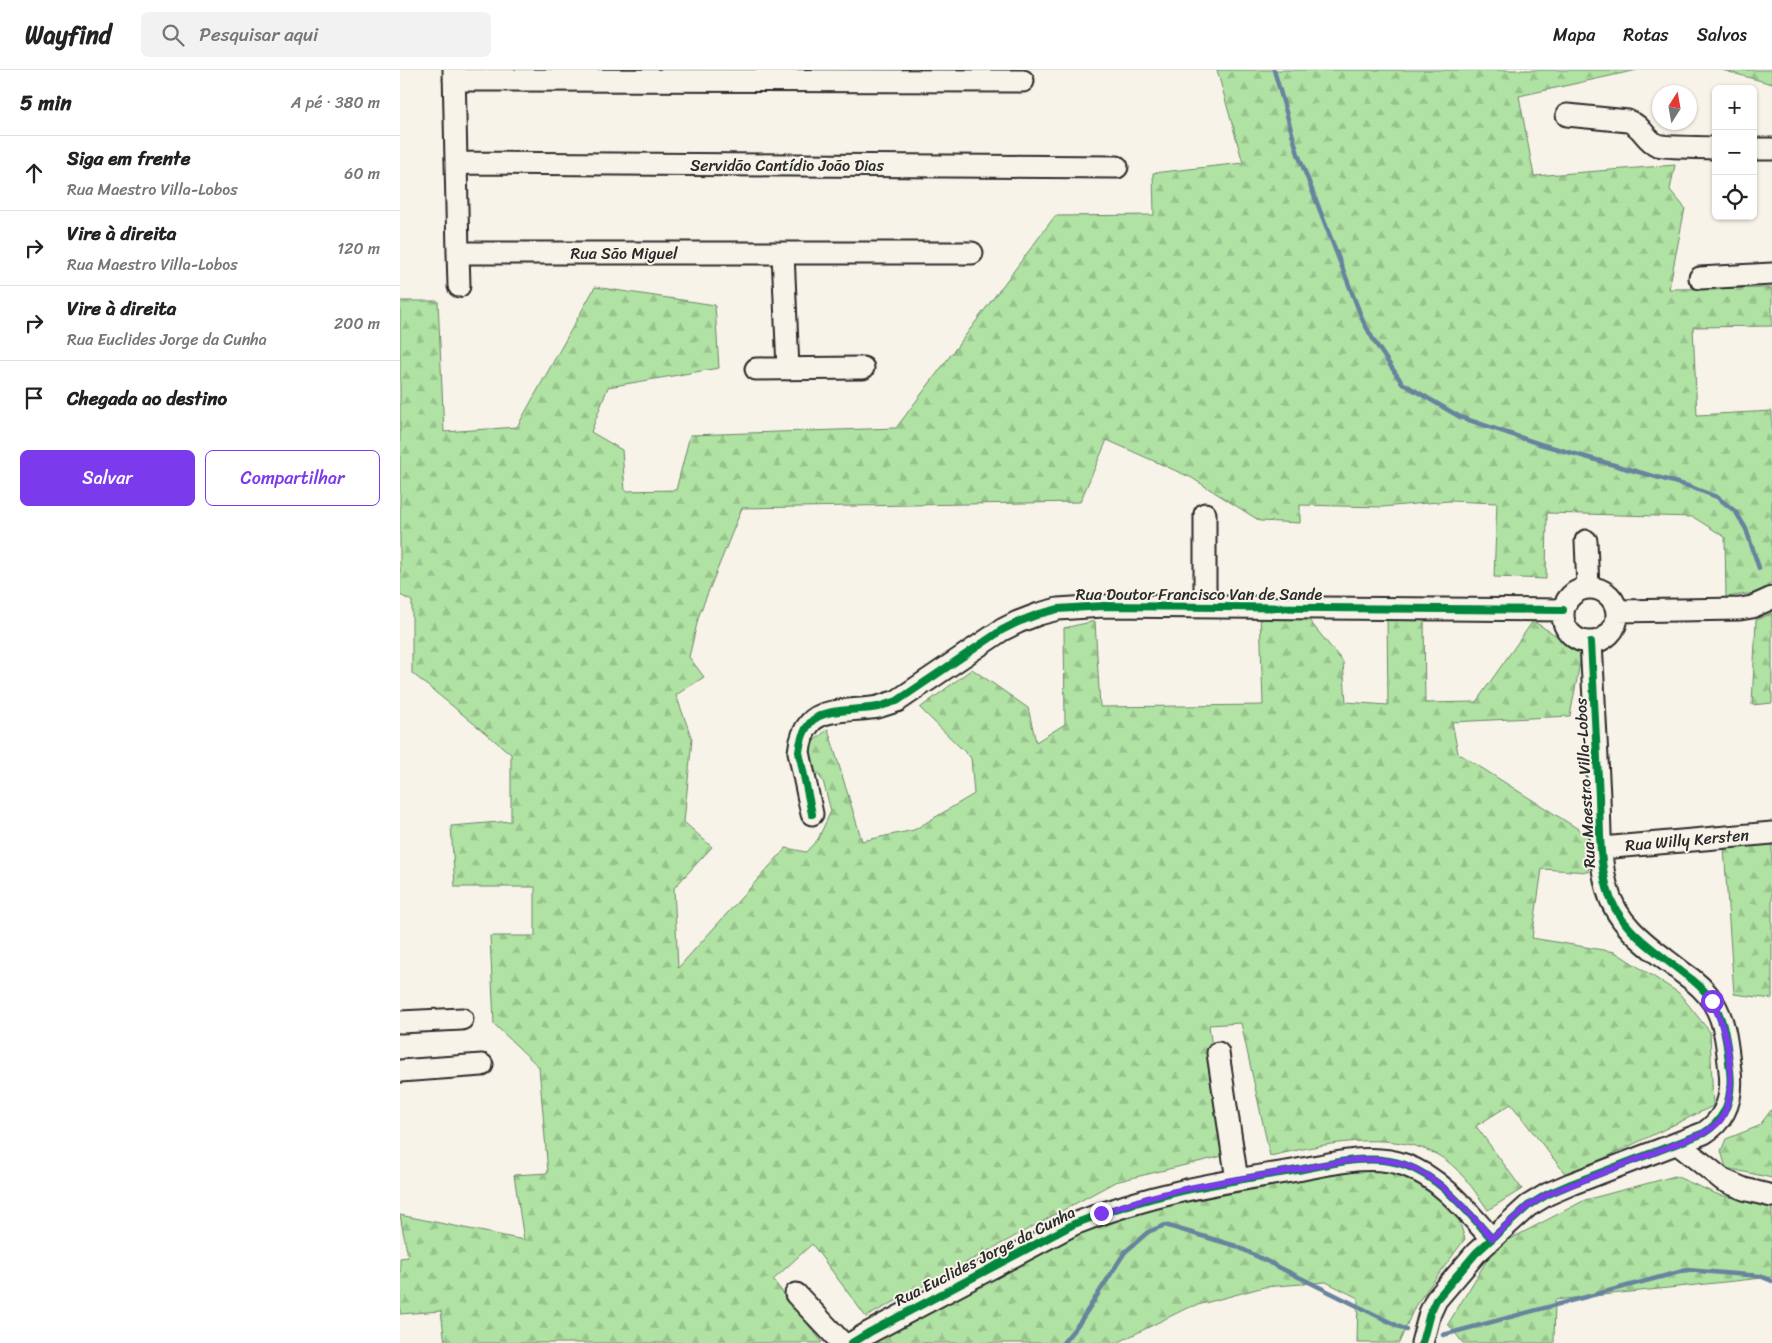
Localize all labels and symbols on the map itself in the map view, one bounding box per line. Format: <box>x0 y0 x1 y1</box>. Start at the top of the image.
north arrow <box>1652 85 1697 130</box>
street label: Servidão Cantídio João Dias <box>690 151 884 180</box>
street label: Rua São Miguel <box>571 239 678 268</box>
street label: Rua Doutor Francisco Van de Sande <box>1076 580 1322 609</box>
street label: Rua Maestro Villa-Lobos <box>1566 696 1604 869</box>
street label: Rua Willy Kersten <box>1624 820 1750 860</box>
route start <box>1701 990 1724 1013</box>
street label: Rua Euclides Jorge da Cunha <box>889 1198 1081 1314</box>
route end <box>1090 1202 1113 1225</box>

